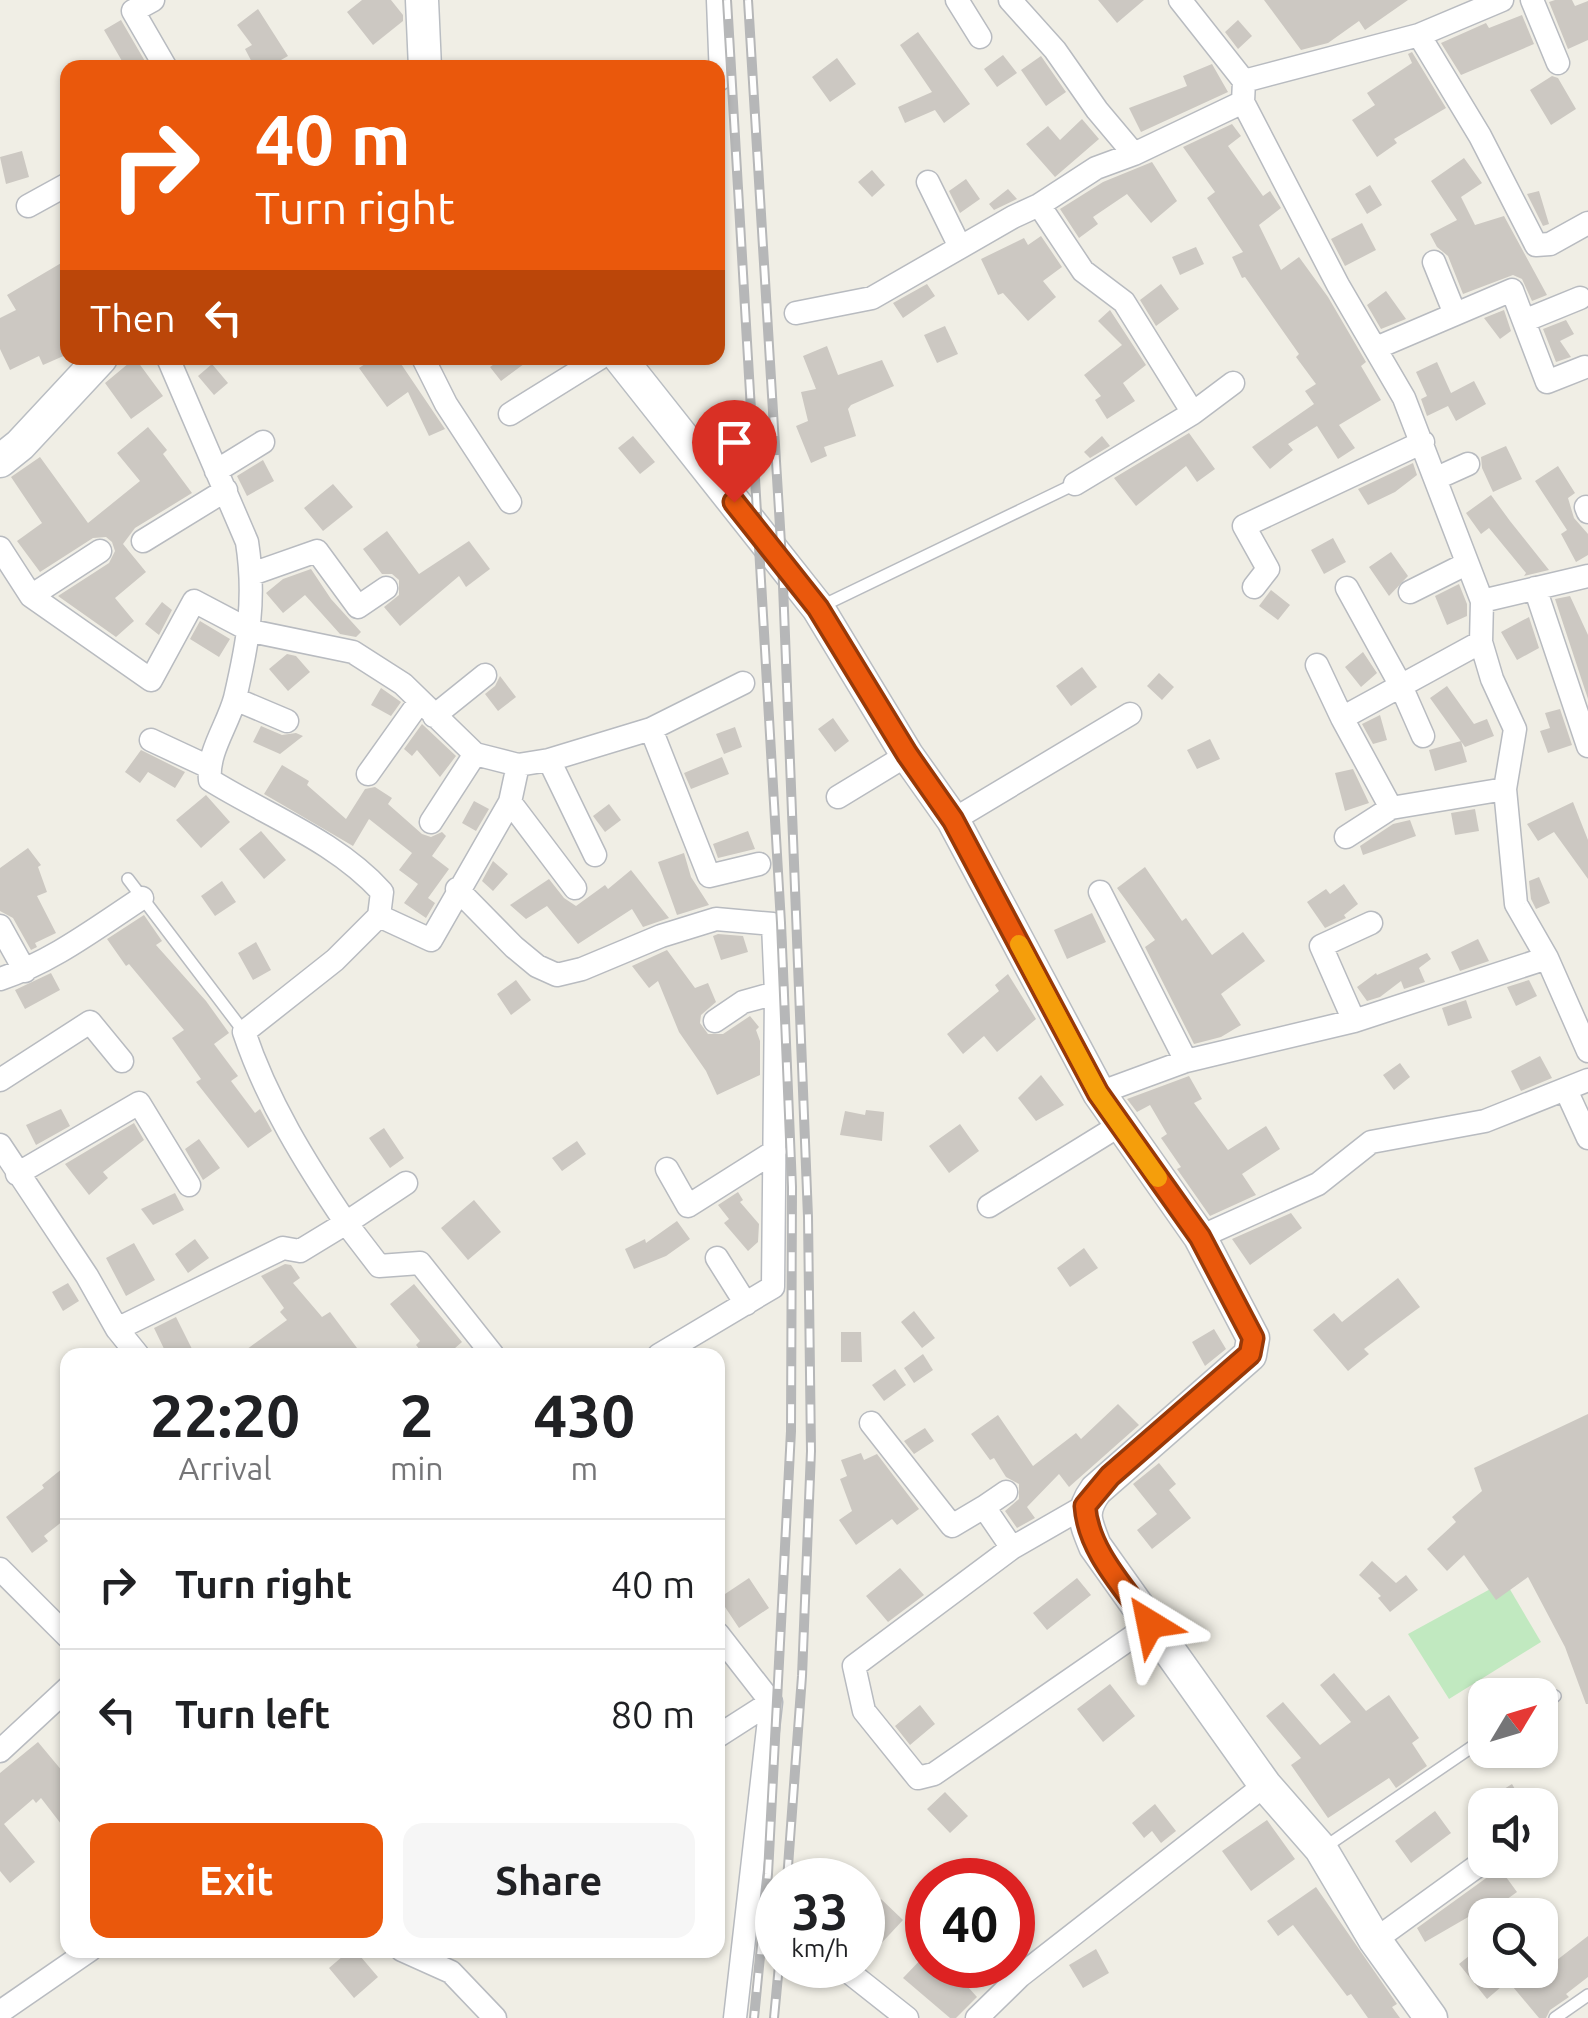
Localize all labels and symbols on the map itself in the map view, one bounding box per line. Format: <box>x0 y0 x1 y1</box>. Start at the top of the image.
pin <box>692 400 777 503</box>
position arrow <box>1098 1572 1202 1676</box>
north arrow <box>1468 1678 1558 1768</box>
speed limit sign: 40 <box>905 1858 1035 1988</box>

